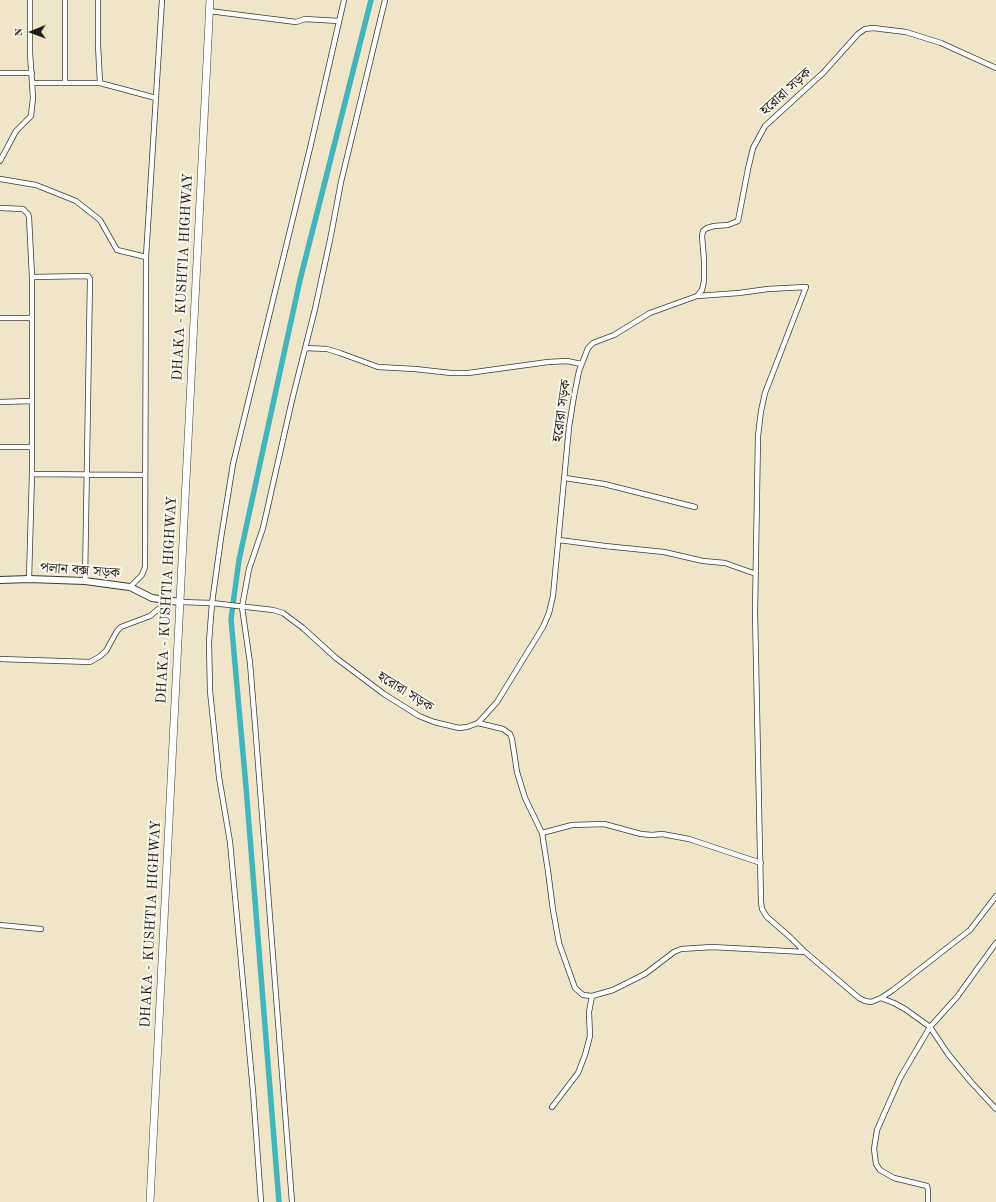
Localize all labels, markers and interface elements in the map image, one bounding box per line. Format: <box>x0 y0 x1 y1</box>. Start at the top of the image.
north arrow <box>12 12 52 52</box>
text: N <box>14 28 25 37</box>
street label: হরোরা সড়ক <box>757 65 815 119</box>
street label: DHAKA - KUSHTIA HIGHWAY <box>169 173 197 381</box>
street label: হরোরা সড়ক <box>549 379 575 443</box>
street label: DHAKA - KUSHTIA HIGHWAY <box>153 496 181 704</box>
street label: পলান বক্স সড়ক <box>40 560 120 582</box>
street label: হরোরা সড়ক <box>374 668 436 716</box>
street label: DHAKA - KUSHTIA HIGHWAY <box>137 820 165 1028</box>

